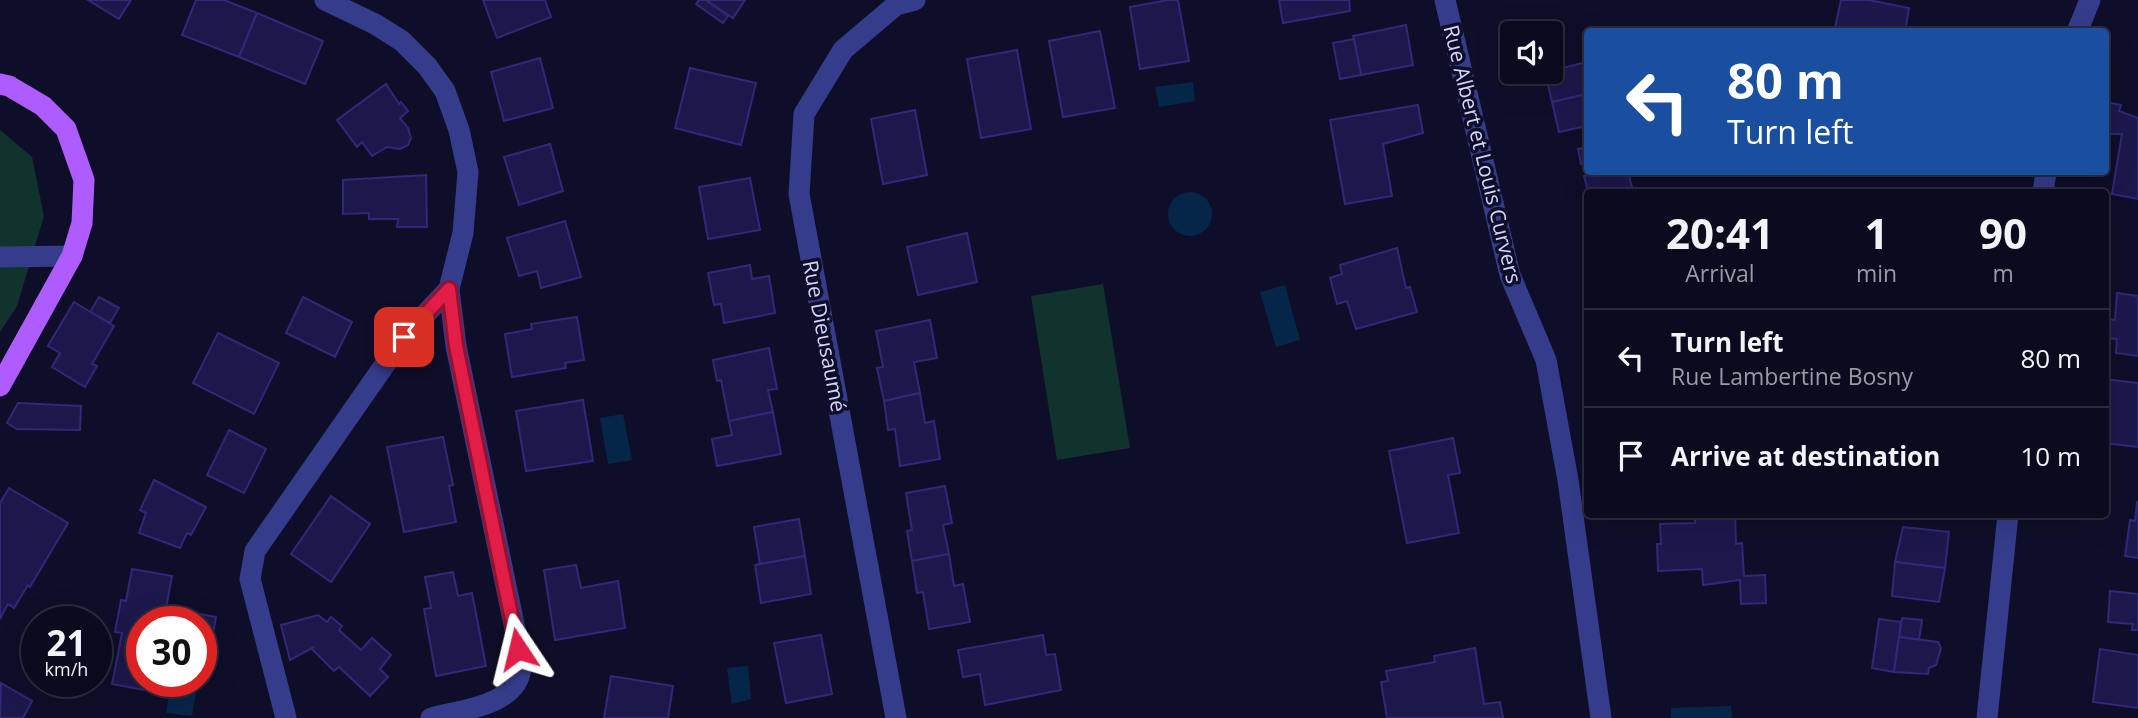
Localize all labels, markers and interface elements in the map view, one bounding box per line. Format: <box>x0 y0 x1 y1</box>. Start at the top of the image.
map controls <box>1500 21 1563 84</box>
button: sound <box>1500 21 1563 84</box>
street label: Rue Albert et Louis Curvers <box>1437 22 1529 286</box>
text: 80 m <box>1727 47 1844 113</box>
icon: left <box>1612 56 1703 147</box>
text: Turn left <box>1727 110 1853 153</box>
text: 20:41 <box>1666 204 1774 261</box>
text: 1 <box>1864 204 1889 261</box>
text: 90 <box>1979 204 2027 261</box>
text: Arrival <box>1685 257 1755 289</box>
text: min <box>1856 257 1897 289</box>
text: m <box>1992 257 2014 289</box>
street label: Rue Dieusaumé <box>797 258 853 414</box>
pin <box>374 307 434 367</box>
icon: arrive <box>385 318 423 356</box>
text: Turn left <box>1671 324 1783 360</box>
icon: left <box>1612 339 1650 377</box>
text: 80 m <box>2020 340 2081 376</box>
text: Rue Lambertine Bosny <box>1671 360 1913 392</box>
icon: arrive <box>1612 437 1650 475</box>
text: Arrive at destination <box>1671 438 1940 474</box>
text: 10 m <box>2020 438 2081 474</box>
speed limit sign: 30 <box>126 606 217 697</box>
position arrow <box>481 612 555 686</box>
text: 21 <box>46 619 87 666</box>
text: km/h <box>45 657 88 681</box>

